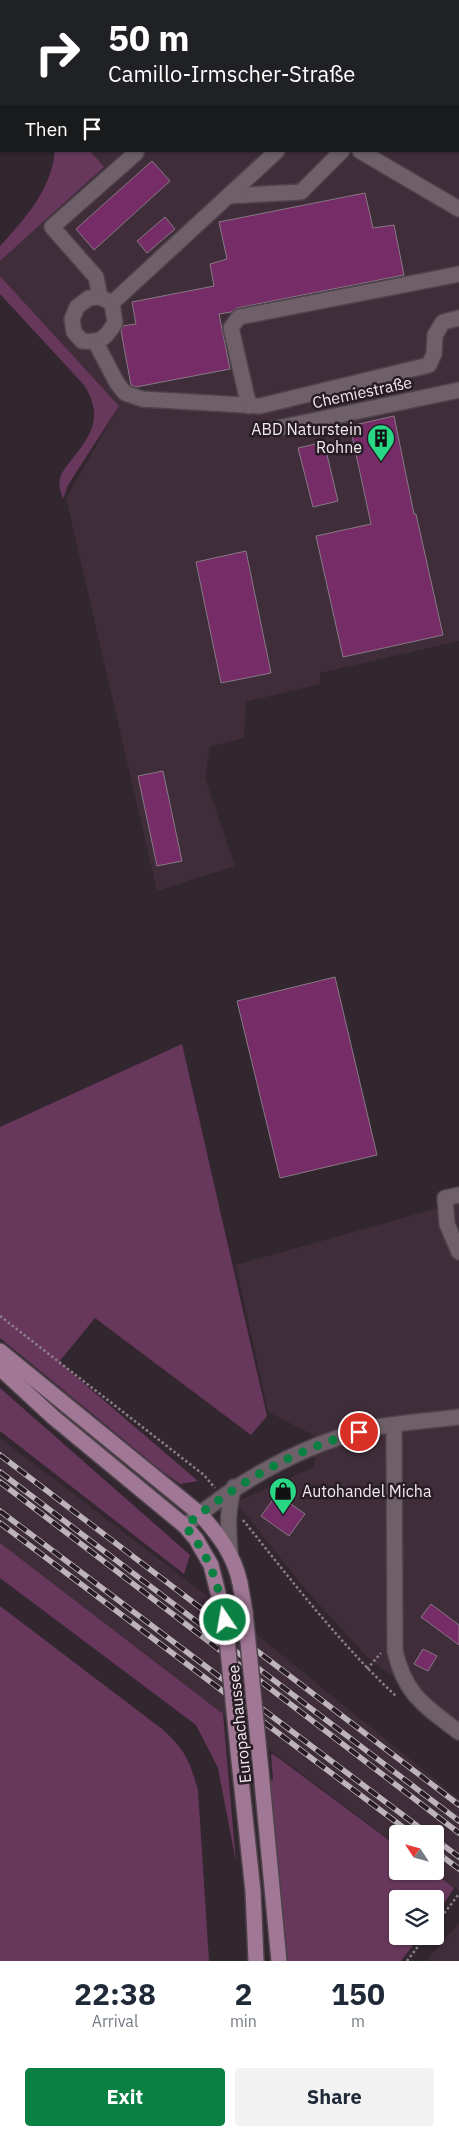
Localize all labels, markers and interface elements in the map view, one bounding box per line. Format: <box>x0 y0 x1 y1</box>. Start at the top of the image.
text: 50 m <box>108 15 190 61</box>
icon: right <box>25 20 90 85</box>
text: Camillo-Irmscher-Straße <box>108 59 355 88</box>
icon: arrive <box>78 115 106 143</box>
text: Then <box>25 117 68 141</box>
street label: Chemiestraße <box>310 372 414 412</box>
place label: ABD Naturstein Rohne <box>251 419 362 457</box>
building icon: ABD Naturstein Rohne <box>366 423 396 462</box>
pin <box>338 1411 380 1453</box>
icon: arrive <box>345 1418 373 1446</box>
shop icon: Autohandel Micha <box>268 1476 298 1515</box>
place label: Autohandel Micha <box>302 1481 432 1501</box>
position arrow <box>198 1593 250 1645</box>
street label: Europachaussee <box>223 1664 255 1784</box>
north arrow <box>389 1825 444 1880</box>
map controls <box>389 1825 444 1945</box>
button: layers <box>389 1890 444 1945</box>
text: 22:38 <box>74 1974 156 2013</box>
text: 2 <box>234 1974 252 2013</box>
text: 150 <box>331 1974 385 2013</box>
text: Arrival <box>92 2011 138 2031</box>
text: min <box>230 2011 257 2031</box>
text: m <box>351 2011 365 2031</box>
button: Exit <box>25 2068 225 2126</box>
button: Share <box>235 2068 434 2126</box>

